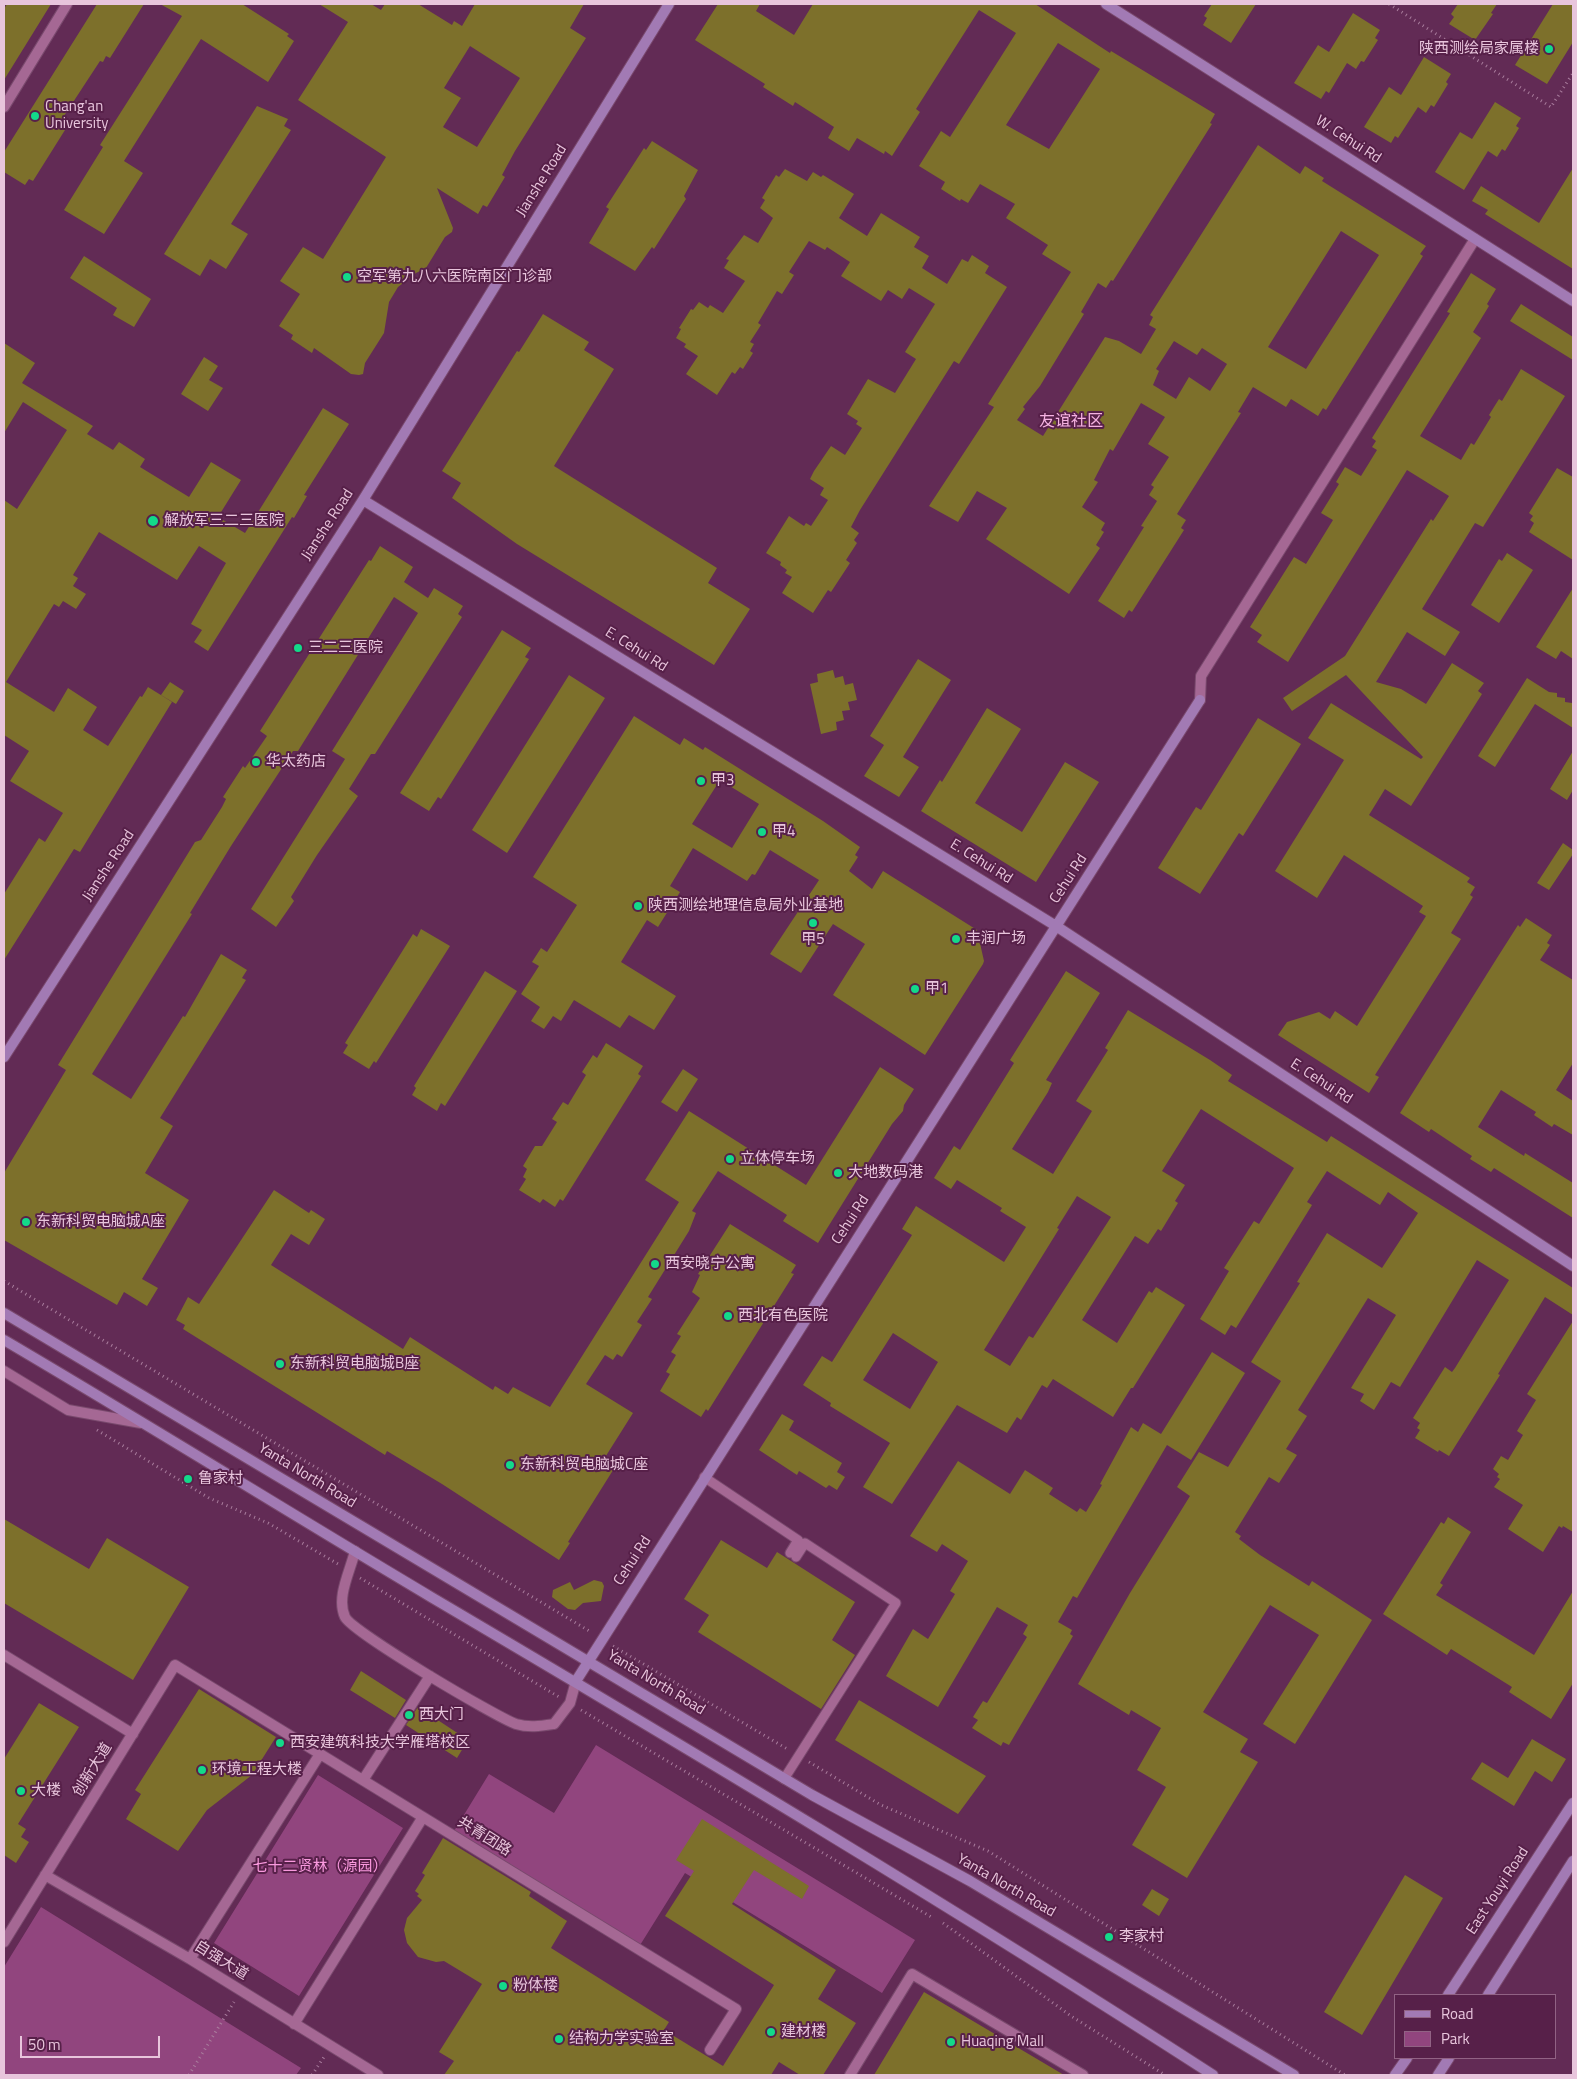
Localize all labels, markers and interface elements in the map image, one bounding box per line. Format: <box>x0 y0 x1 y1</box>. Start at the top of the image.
place label: 陕西测绘局家属楼 <box>1419 40 1539 58</box>
marker: 陕西测绘局家属楼 <box>1543 43 1555 55</box>
place label: Chang'an University <box>45 98 109 133</box>
marker: Chang'an University <box>29 110 41 122</box>
street label: W. Cehui Rd <box>1312 112 1384 168</box>
street label: Jianshe Road <box>513 142 571 220</box>
place label: 空军第九八六医院南区门诊部 <box>357 268 552 286</box>
marker: 空军第九八六医院南区门诊部 <box>341 271 353 283</box>
district label: 友谊社区 <box>1039 412 1103 432</box>
street label: Jianshe Road <box>298 486 358 564</box>
place label: 解放军三二三医院 <box>164 512 284 530</box>
marker: 解放军三二三医院 <box>146 514 160 528</box>
street label: E. Cehui Rd <box>602 624 670 676</box>
place label: 三二三医院 <box>308 639 383 657</box>
marker: 三二三医院 <box>292 642 304 654</box>
place label: 华太药店 <box>266 753 326 771</box>
marker: 华太药店 <box>250 756 262 768</box>
place label: 甲3 <box>711 772 734 790</box>
marker: 甲3 <box>695 775 707 787</box>
place label: 甲4 <box>772 823 795 841</box>
marker: 甲4 <box>756 826 768 838</box>
street label: Jianshe Road <box>79 827 139 905</box>
street label: E. Cehui Rd <box>947 836 1015 888</box>
street label: Cehui Rd <box>1046 851 1092 907</box>
place label: 陕西测绘地理信息局外业基地 <box>648 897 843 915</box>
marker: 陕西测绘地理信息局外业基地 <box>632 900 644 912</box>
marker: 甲5 <box>807 917 819 929</box>
place label: 丰润广场 <box>966 930 1026 948</box>
place label: 甲5 <box>801 931 825 949</box>
marker: 丰润广场 <box>950 933 962 945</box>
place label: 甲1 <box>925 980 948 998</box>
marker: 甲1 <box>909 983 921 995</box>
street label: E. Cehui Rd <box>1287 1055 1355 1109</box>
place label: 立体停车场 <box>740 1150 815 1168</box>
marker: 立体停车场 <box>724 1153 736 1165</box>
place label: 大地数码港 <box>848 1164 923 1182</box>
marker: 大地数码港 <box>832 1167 844 1179</box>
street label: Cehui Rd <box>828 1192 874 1248</box>
place label: 东新科贸电脑城A座 <box>36 1213 165 1231</box>
marker: 东新科贸电脑城A座 <box>20 1216 32 1228</box>
place label: 西安晓宁公寓 <box>665 1255 755 1273</box>
marker: 西安晓宁公寓 <box>649 1258 661 1270</box>
place label: 西北有色医院 <box>738 1307 828 1325</box>
marker: 西北有色医院 <box>722 1310 734 1322</box>
place label: 东新科贸电脑城B座 <box>290 1355 419 1373</box>
marker: 东新科贸电脑城B座 <box>274 1358 286 1370</box>
street label: Yanta North Road <box>255 1440 359 1512</box>
place label: 东新科贸电脑城C座 <box>520 1456 648 1474</box>
marker: 东新科贸电脑城C座 <box>504 1459 516 1471</box>
place label: 鲁家村 <box>198 1470 243 1488</box>
marker: 鲁家村 <box>182 1473 194 1485</box>
street label: Cehui Rd <box>610 1533 656 1589</box>
street label: Yanta North Road <box>604 1647 708 1719</box>
place label: 西大门 <box>419 1706 464 1724</box>
marker: 西大门 <box>403 1709 415 1721</box>
place label: 西安建筑科技大学雁塔校区 <box>290 1734 470 1752</box>
marker: 西安建筑科技大学雁塔校区 <box>274 1737 286 1749</box>
street label: 创新大道 <box>69 1740 117 1800</box>
place label: 环境工程大楼 <box>212 1761 302 1779</box>
marker: 环境工程大楼 <box>196 1764 208 1776</box>
place label: 大楼 <box>31 1782 61 1800</box>
marker: 大楼 <box>15 1785 27 1797</box>
street label: 共青团路 <box>454 1813 514 1861</box>
street label: East Youyi Road <box>1463 1844 1533 1938</box>
street label: Yanta North Road <box>953 1850 1059 1922</box>
park label: 七十二贤林（源园） <box>253 1858 387 1876</box>
place label: 李家村 <box>1119 1928 1164 1946</box>
marker: 李家村 <box>1103 1931 1115 1943</box>
street label: 自强大道 <box>191 1937 251 1985</box>
place label: 粉体楼 <box>513 1977 558 1995</box>
marker: 粉体楼 <box>497 1980 509 1992</box>
legend <box>1394 1994 1557 2059</box>
text: Road <box>1441 2002 1473 2025</box>
place label: 建材楼 <box>781 2023 826 2041</box>
scale bar <box>22 2026 162 2058</box>
marker: 建材楼 <box>765 2026 777 2038</box>
text: Park <box>1441 2027 1470 2050</box>
place label: 结构力学实验室 <box>569 2030 674 2048</box>
text: 50 m <box>28 2033 61 2056</box>
marker: 结构力学实验室 <box>553 2033 565 2045</box>
place label: Huaqing Mall <box>961 2033 1044 2051</box>
marker: Huaqing Mall <box>945 2036 957 2048</box>

